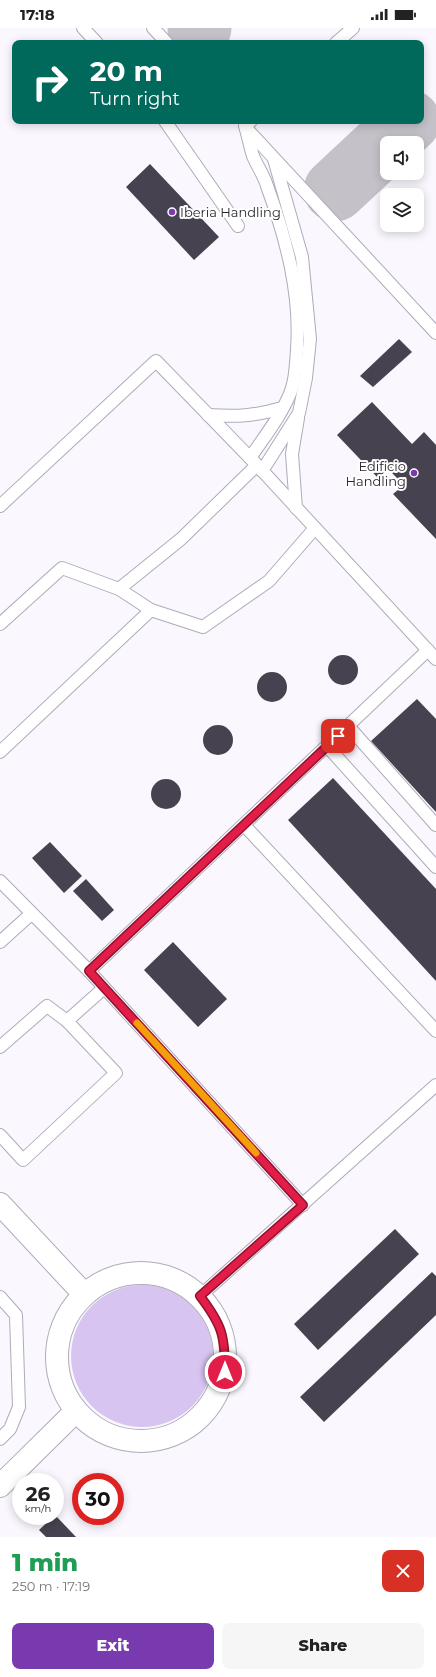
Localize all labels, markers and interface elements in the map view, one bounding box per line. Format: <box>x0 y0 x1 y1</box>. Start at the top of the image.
text: 17:18 <box>20 5 55 24</box>
text: 20 m <box>90 54 163 88</box>
icon: right <box>24 56 76 108</box>
text: Turn right <box>90 88 180 110</box>
map controls <box>380 136 424 232</box>
button: sound <box>380 136 424 180</box>
button: layers <box>380 188 424 232</box>
place label: Iberia Handling <box>180 204 281 220</box>
marker: Iberia Handling <box>167 207 177 217</box>
place label: Edificio Handling <box>345 458 406 489</box>
marker: Edificio Handling <box>409 468 419 478</box>
pin <box>321 719 355 753</box>
icon: arrive <box>327 725 349 747</box>
position arrow <box>204 1351 246 1393</box>
speed limit sign: 30 <box>72 1473 124 1525</box>
text: 26 <box>26 1482 50 1506</box>
text: km/h <box>25 1502 51 1515</box>
text: 1 min <box>12 1548 78 1577</box>
button: close <box>382 1550 424 1592</box>
text: 250 m · 17:19 <box>12 1578 90 1594</box>
button: Exit <box>12 1623 214 1669</box>
button: Share <box>222 1623 424 1669</box>

